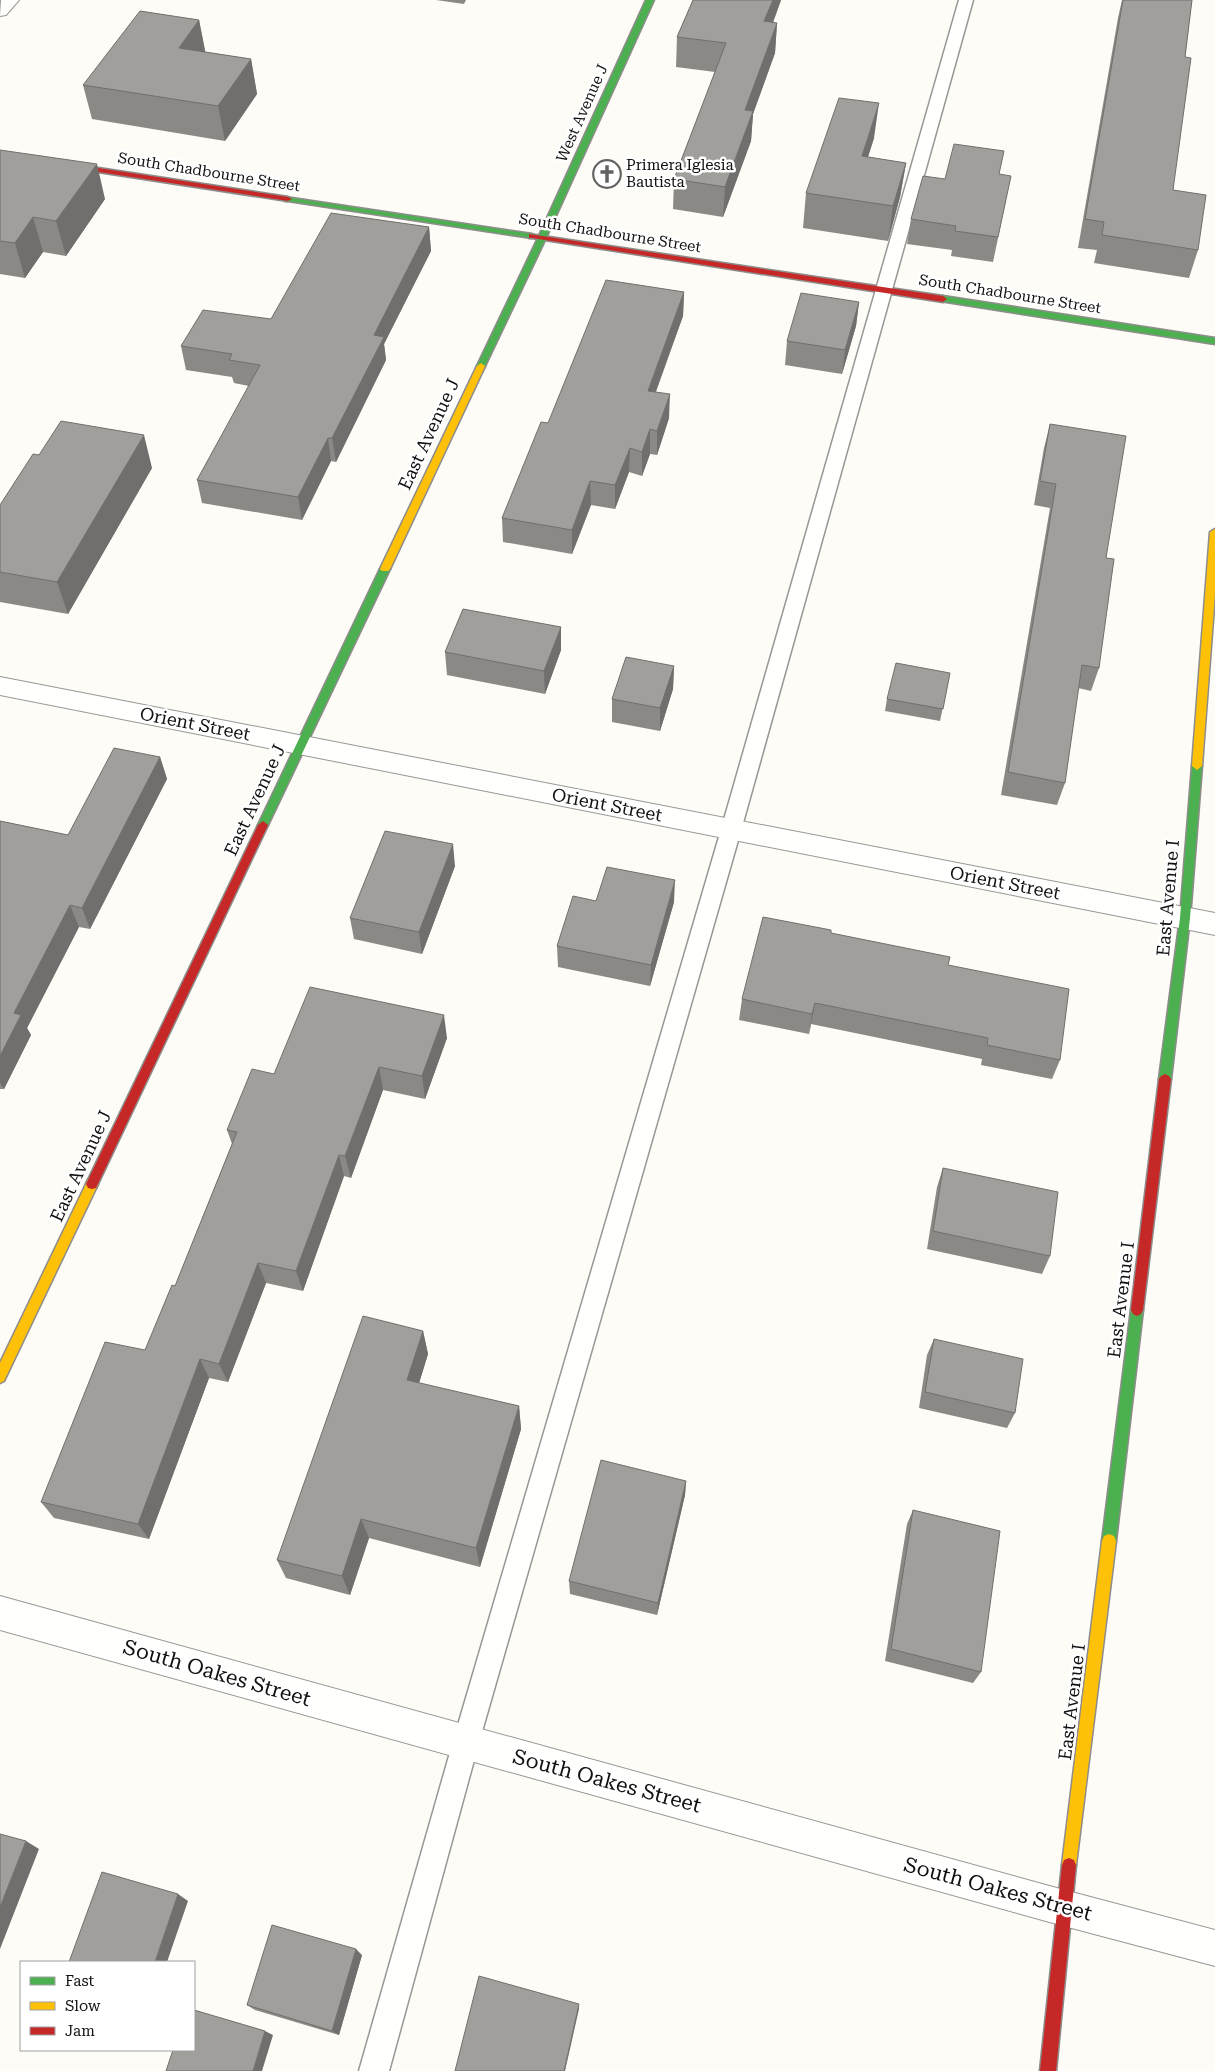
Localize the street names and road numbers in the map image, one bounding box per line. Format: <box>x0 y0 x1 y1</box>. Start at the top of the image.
street label: West Avenue J <box>552 61 612 165</box>
street label: South Chadbourne Street <box>117 149 302 195</box>
street label: South Chadbourne Street <box>518 210 703 256</box>
street label: South Chadbourne Street <box>918 271 1103 317</box>
street label: East Avenue J <box>394 375 464 493</box>
street label: Orient Street <box>138 703 252 745</box>
street label: East Avenue J <box>220 741 290 859</box>
street label: Orient Street <box>550 784 664 826</box>
street label: East Avenue I <box>1152 839 1183 957</box>
street label: Orient Street <box>948 862 1062 904</box>
street label: East Avenue J <box>46 1107 116 1225</box>
street label: East Avenue I <box>1103 1241 1138 1359</box>
street label: South Oakes Street <box>120 1635 314 1711</box>
street label: East Avenue I <box>1054 1643 1089 1761</box>
street label: South Oakes Street <box>510 1744 704 1818</box>
street label: South Oakes Street <box>901 1852 1095 1926</box>

